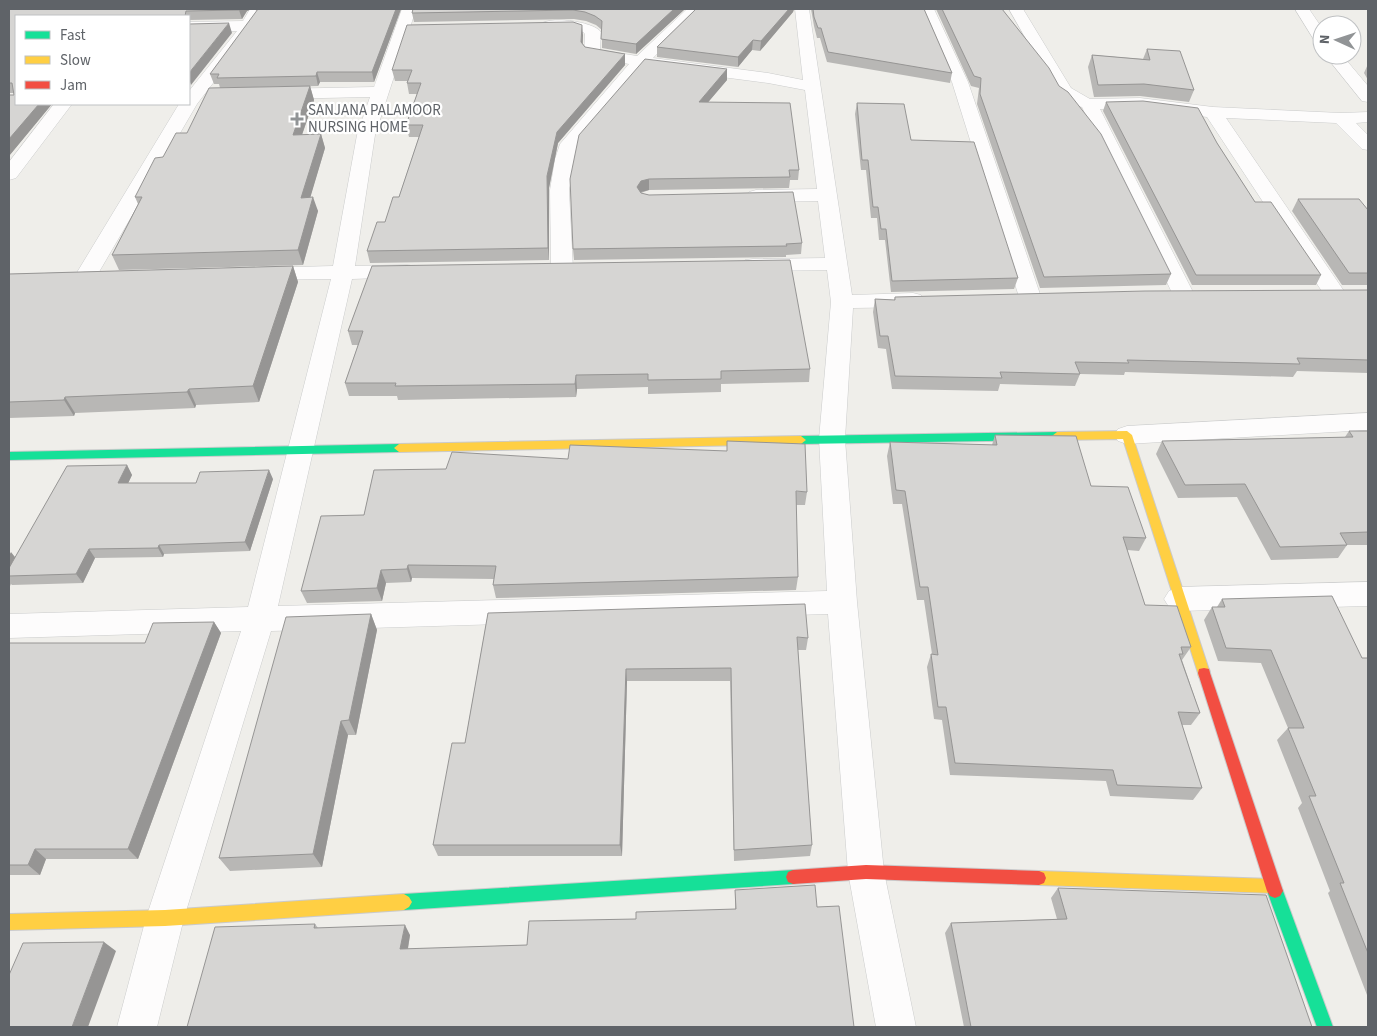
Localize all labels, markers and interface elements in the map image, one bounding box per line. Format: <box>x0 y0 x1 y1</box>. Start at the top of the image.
legend <box>15 15 190 105</box>
north arrow <box>1312 15 1362 65</box>
text: Fast <box>60 25 86 46</box>
text: N <box>1315 34 1335 45</box>
text: Slow <box>60 50 91 71</box>
text: Jam <box>60 75 87 96</box>
place label: SANJANA PALAMOOR NURSING HOME <box>308 100 441 138</box>
marker: SANJANA PALAMOOR NURSING HOME <box>290 112 304 126</box>

